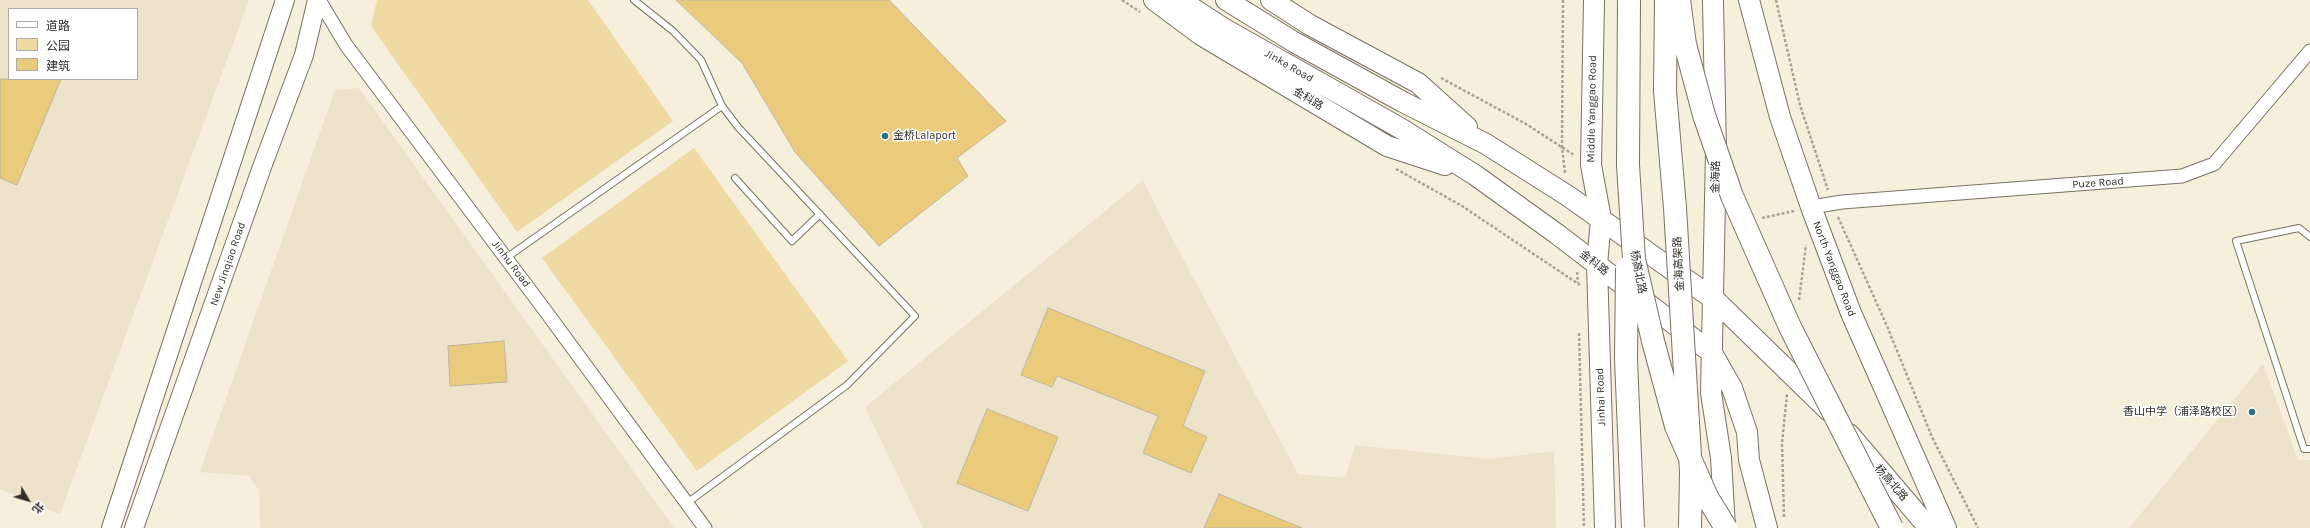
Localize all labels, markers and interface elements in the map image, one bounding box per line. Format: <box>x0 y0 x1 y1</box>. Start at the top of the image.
legend <box>8 8 138 80</box>
text: 道路 <box>46 19 70 33</box>
text: 公园 <box>46 39 70 53</box>
street label: Jinke Road <box>1262 47 1316 85</box>
street label: Middle Yanggao Road <box>1584 55 1600 163</box>
text: 建筑 <box>46 59 70 73</box>
street label: 金科路 <box>1290 85 1326 113</box>
place label: 金桥Lalaport <box>893 129 956 143</box>
marker: 金桥Lalaport <box>880 131 890 141</box>
street label: 金海路 <box>1709 160 1723 194</box>
street label: Puze Road <box>2072 175 2124 191</box>
street label: North Yanggao Road <box>1810 219 1858 319</box>
street label: New Jinqiao Road <box>207 220 249 308</box>
street label: 金海高架路 <box>1671 236 1687 292</box>
street label: Jinhu Road <box>489 238 533 290</box>
street label: 金科路 <box>1577 248 1611 278</box>
street label: 杨高北路 <box>1627 249 1649 295</box>
street label: Jinhai Road <box>1593 368 1609 426</box>
place label: 香山中学（浦泽路校区） <box>2123 405 2244 419</box>
marker: 香山中学（浦泽路校区） <box>2247 407 2257 417</box>
street label: 杨高北路 <box>1872 462 1910 504</box>
north arrow <box>8 480 48 520</box>
text: 北 <box>29 499 46 516</box>

